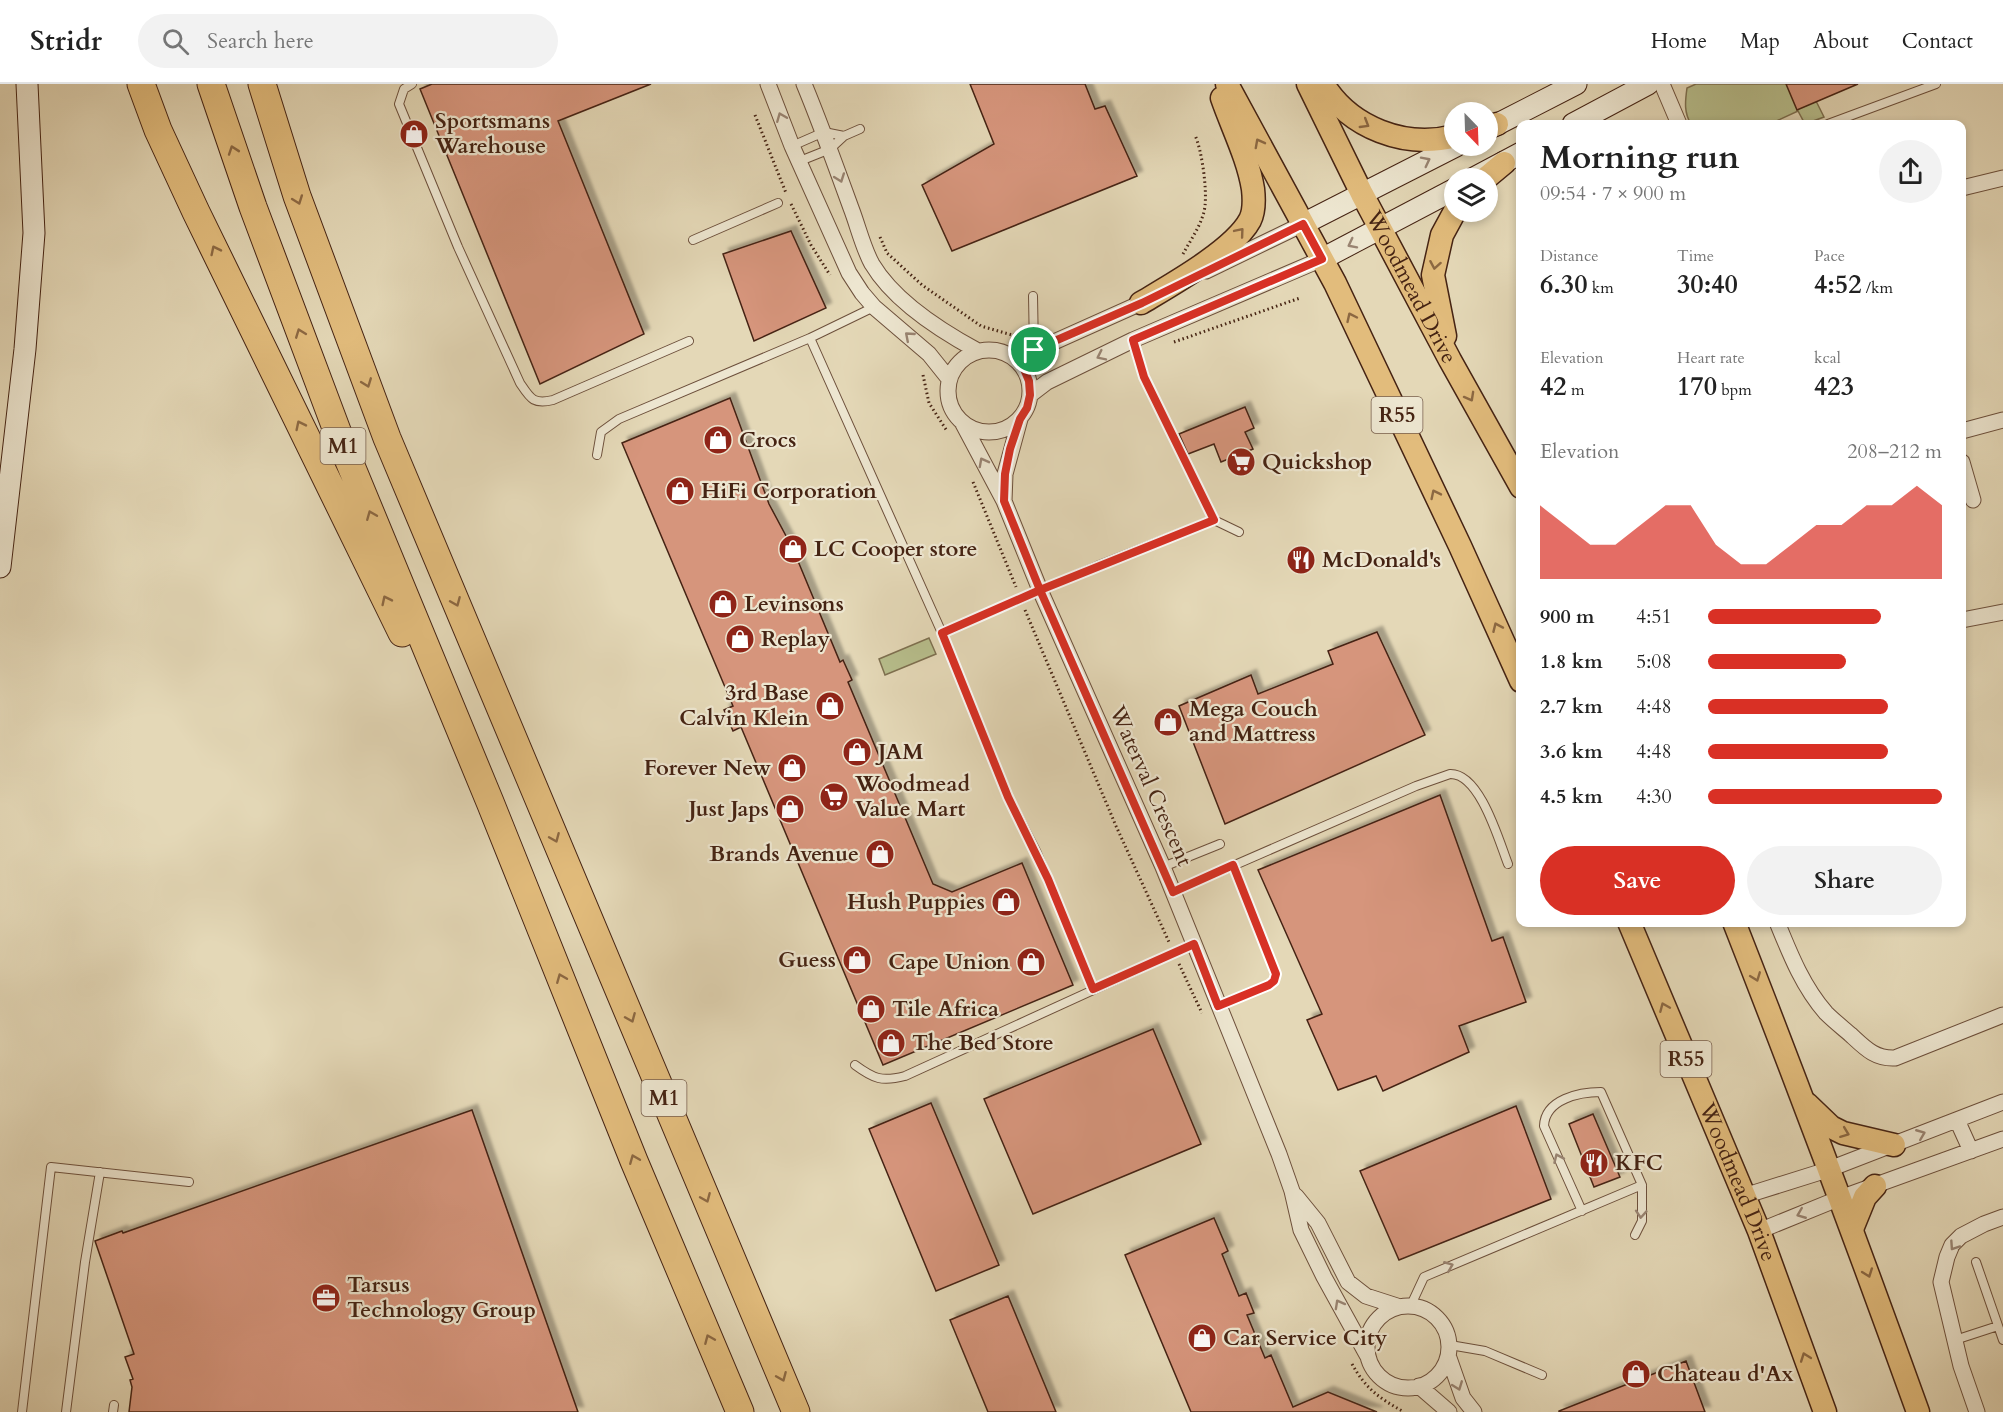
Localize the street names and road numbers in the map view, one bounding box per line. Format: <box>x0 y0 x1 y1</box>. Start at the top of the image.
street label: Woodmead Drive <box>1358 205 1464 369</box>
road number: R55 <box>1372 397 1422 433</box>
road number: M1 <box>320 428 366 464</box>
street label: Waterval Crescent <box>1102 700 1200 871</box>
road number: R55 <box>1660 1041 1712 1077</box>
road number: M1 <box>642 1080 686 1116</box>
street label: Woodmead Drive <box>1691 1097 1784 1265</box>

